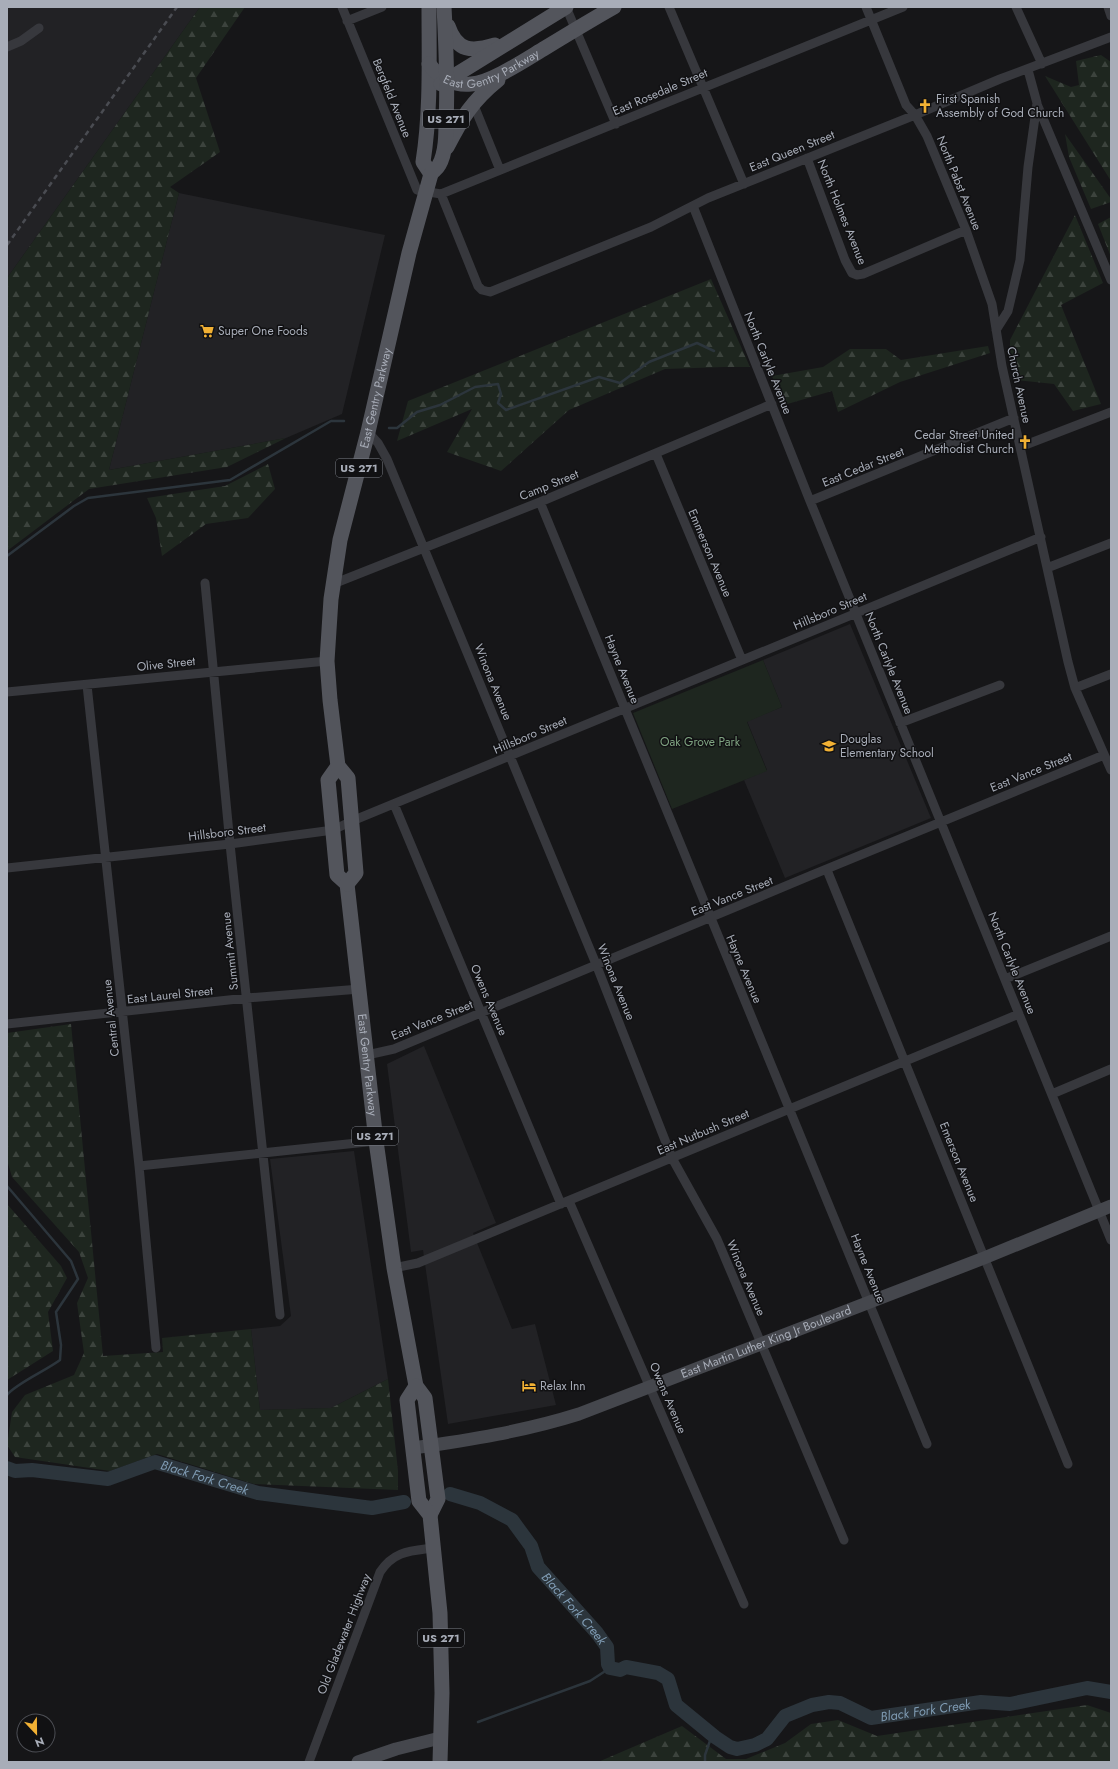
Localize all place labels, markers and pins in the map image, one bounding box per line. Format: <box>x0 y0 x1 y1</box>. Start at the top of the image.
place label: First Spanish Assembly of God Church <box>936 90 1064 122</box>
church icon: First Spanish Assembly of God Church <box>917 98 933 114</box>
place label: Super One Foods <box>218 322 308 340</box>
supermarket icon: Super One Foods <box>199 323 215 339</box>
place label: Cedar Street United Methodist Church <box>914 426 1014 458</box>
church icon: Cedar Street United Methodist Church <box>1017 434 1033 450</box>
place label: Douglas Elementary School <box>840 730 934 762</box>
school or university icon: Douglas Elementary School <box>821 738 837 754</box>
place label: Relax Inn <box>540 1377 586 1395</box>
hotel icon: Relax Inn <box>521 1378 537 1394</box>

